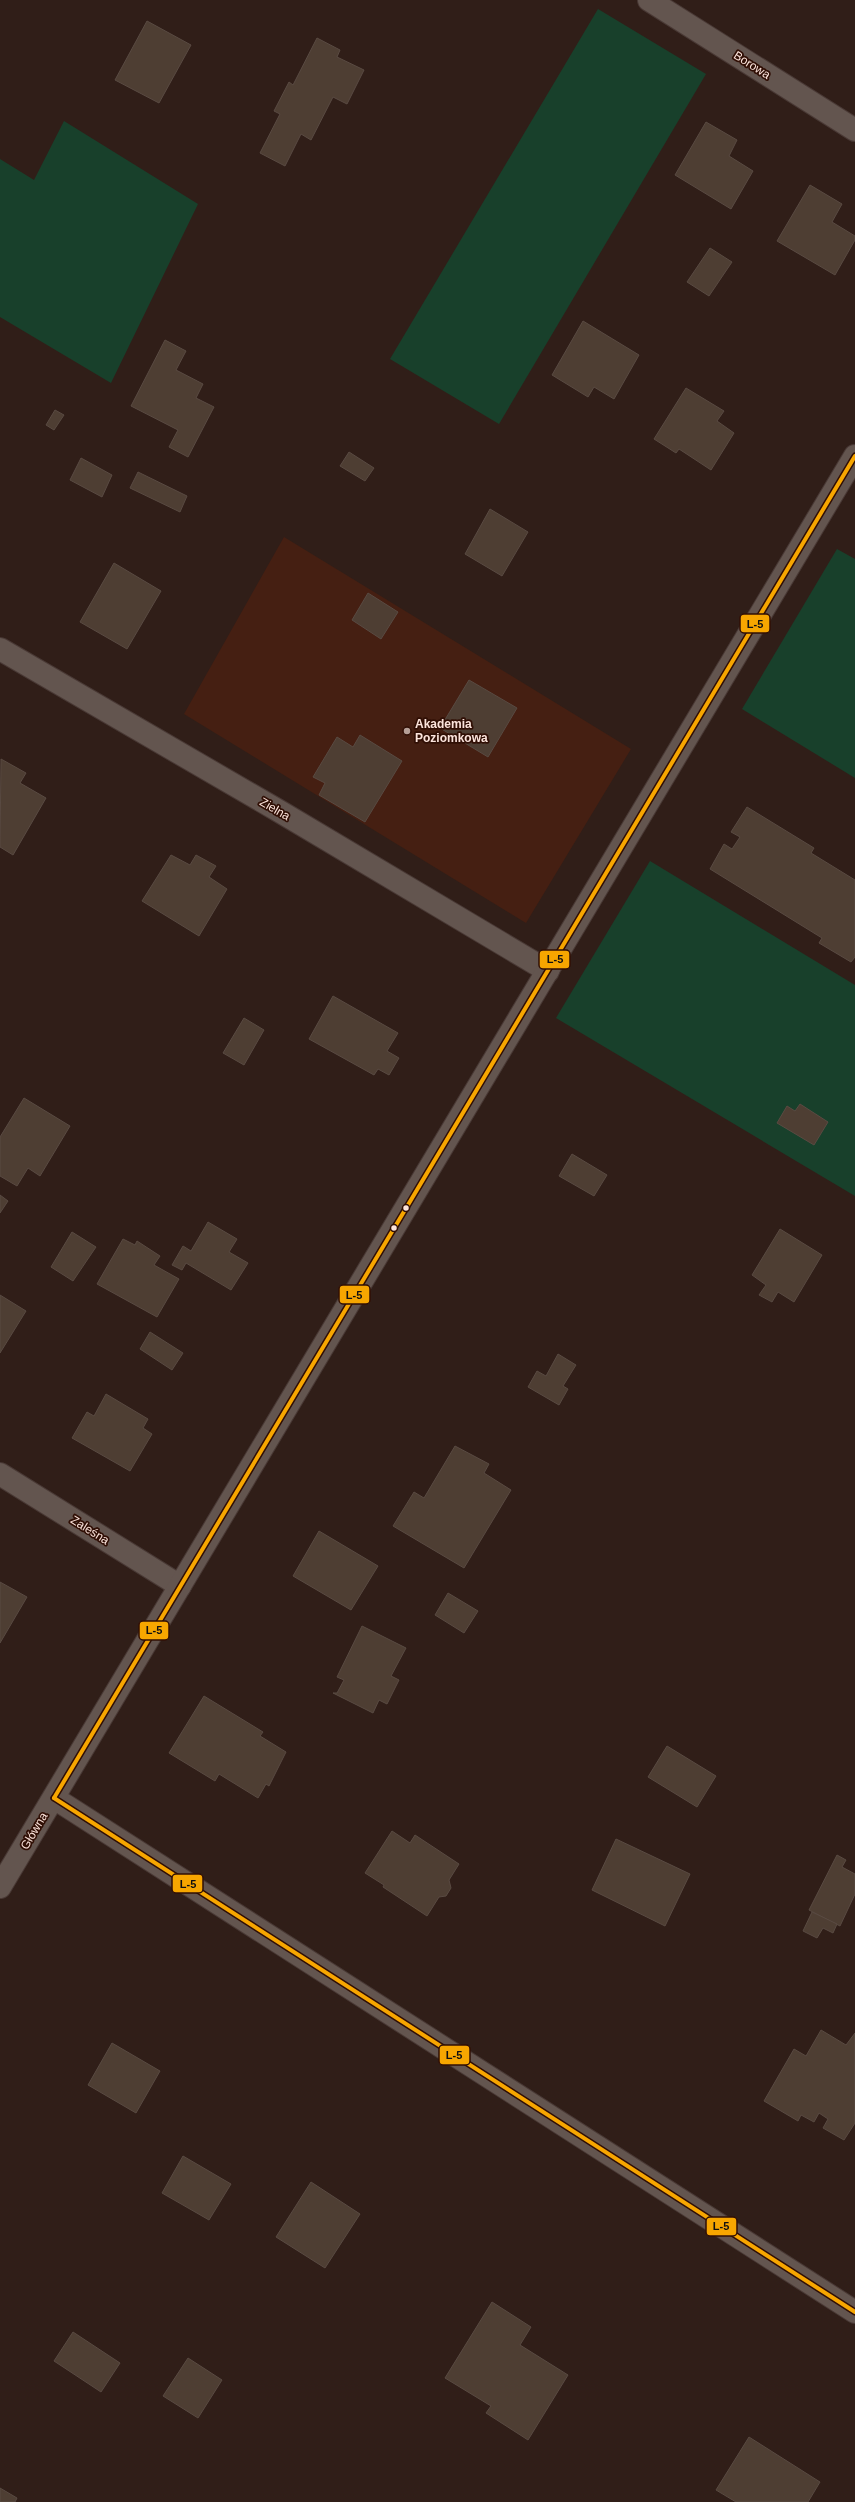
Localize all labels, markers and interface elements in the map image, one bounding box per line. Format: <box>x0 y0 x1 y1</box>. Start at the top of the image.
street label: Borowa <box>731 48 773 82</box>
line badge: L-5 <box>740 614 770 633</box>
text: L-5 <box>747 618 763 630</box>
place label: Akademia Poziomkowa <box>415 717 488 745</box>
marker: Akademia Poziomkowa <box>402 726 412 736</box>
street label: Zielna <box>257 795 293 823</box>
line badge: L-5 <box>539 950 570 969</box>
text: L-5 <box>547 953 563 965</box>
unlabelled marker <box>401 1203 411 1213</box>
unlabelled marker <box>389 1223 399 1233</box>
line badge: L-5 <box>339 1285 370 1304</box>
text: L-5 <box>346 1289 362 1301</box>
street label: Zaleśna <box>68 1513 112 1547</box>
line badge: L-5 <box>139 1621 169 1640</box>
text: L-5 <box>146 1624 162 1636</box>
street label: Główna <box>18 1810 51 1852</box>
line badge: L-5 <box>172 1874 203 1893</box>
text: L-5 <box>180 1878 196 1890</box>
line badge: L-5 <box>439 2045 470 2065</box>
text: L-5 <box>446 2049 462 2061</box>
line badge: L-5 <box>706 2217 737 2236</box>
text: L-5 <box>713 2220 729 2232</box>

